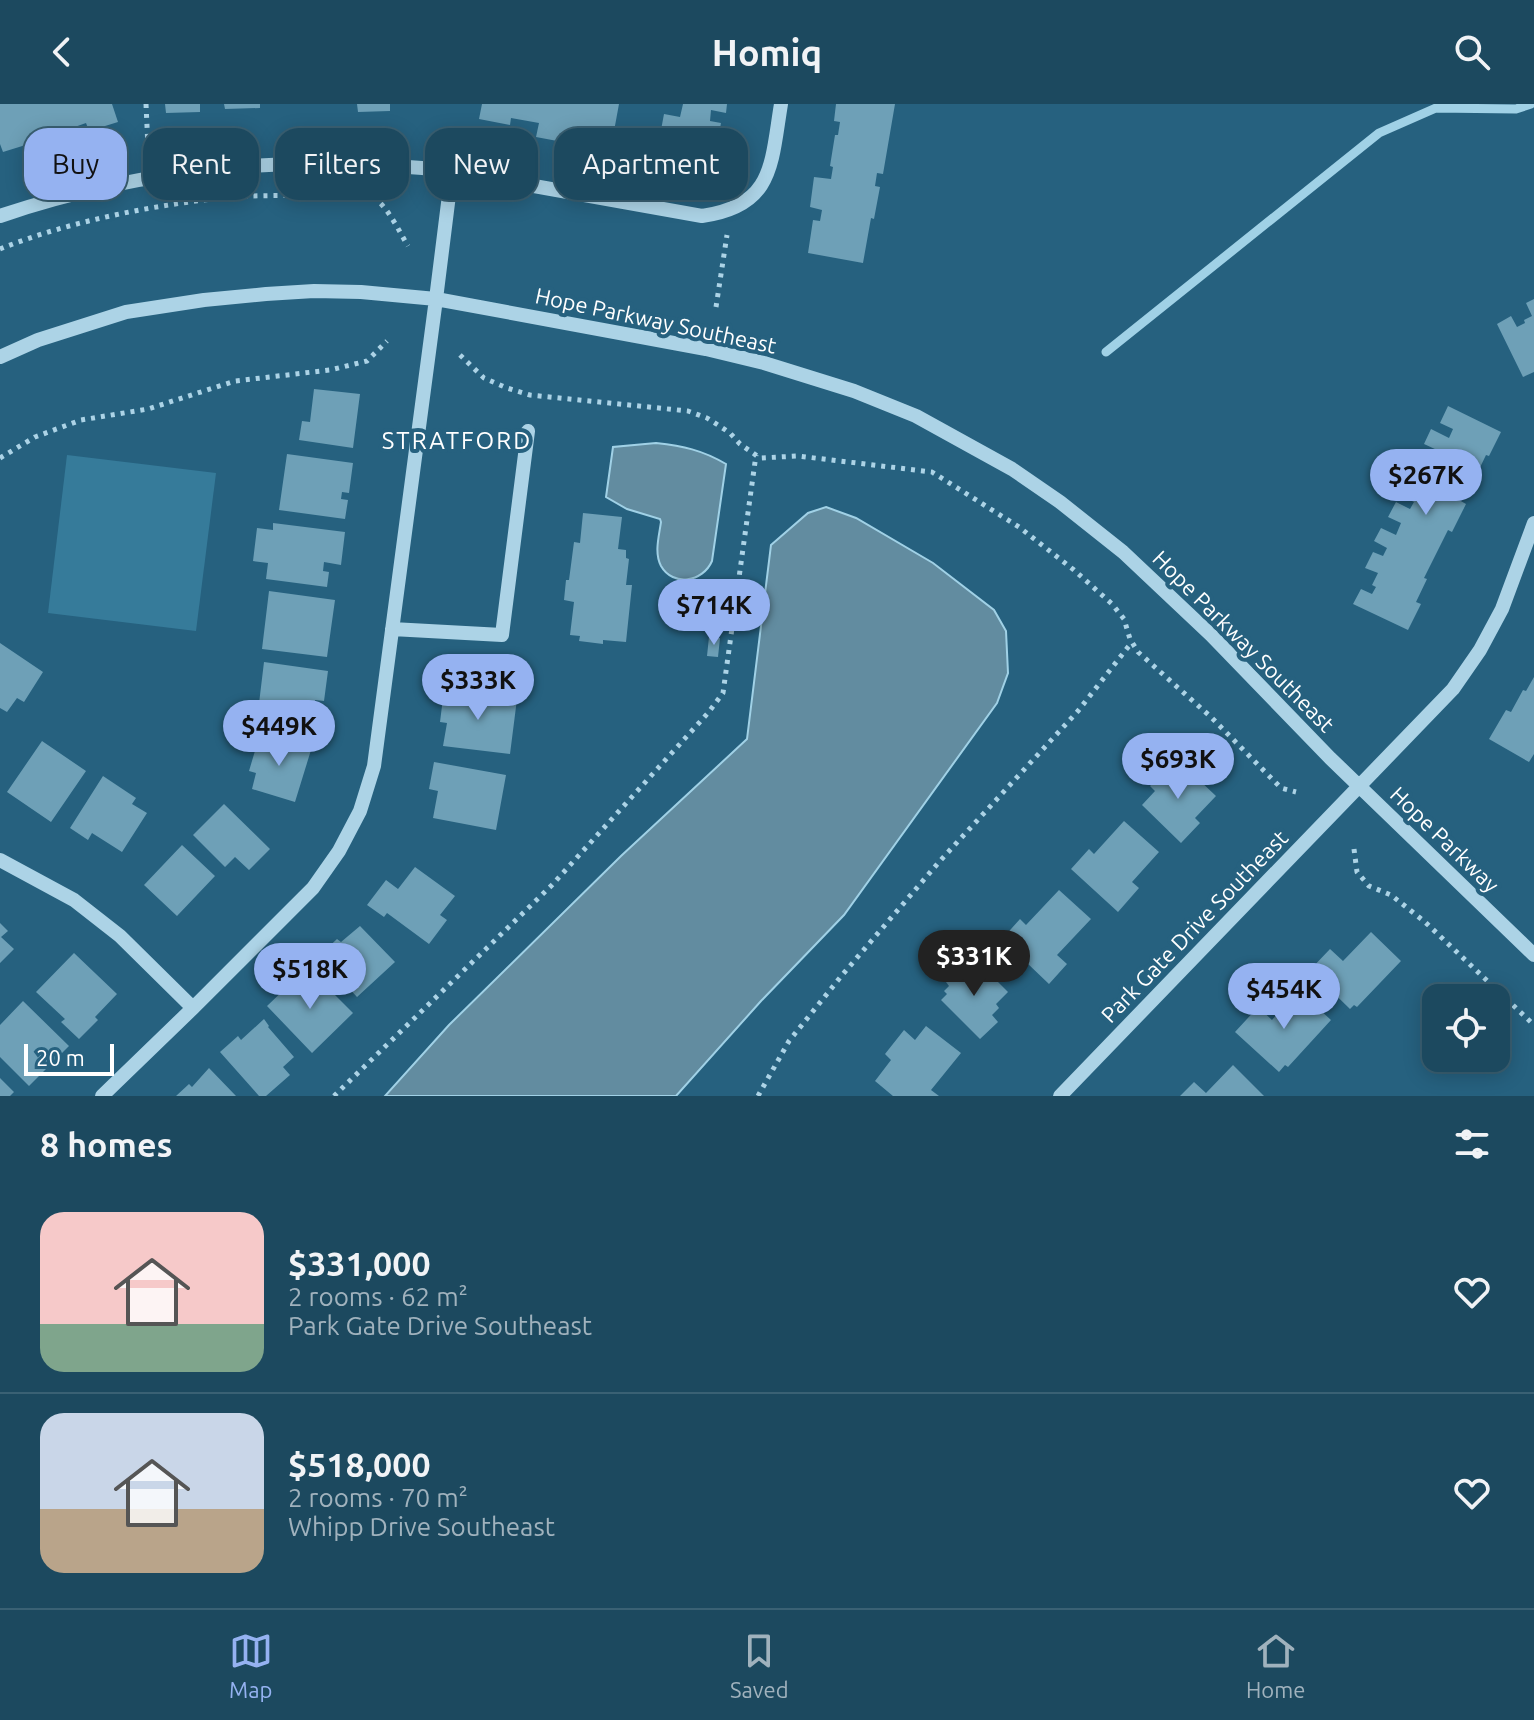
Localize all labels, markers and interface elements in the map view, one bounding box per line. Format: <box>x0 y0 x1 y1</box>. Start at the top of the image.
icon: back <box>40 30 84 74</box>
icon: search <box>1450 30 1494 74</box>
text: Homiq <box>712 32 822 73</box>
chip: Buy <box>24 128 127 200</box>
chip: Rent <box>143 128 259 200</box>
chip: Filters <box>275 128 409 200</box>
chip: New <box>425 128 538 200</box>
chip: Apartment <box>554 128 748 200</box>
street label: Hope Parkway Southeast <box>533 282 779 358</box>
district label: STRATFORD <box>382 427 532 454</box>
pin: $267K <box>1370 449 1482 517</box>
text: $267K <box>1388 460 1464 489</box>
street label: Hope Parkway Southeast <box>1148 545 1340 737</box>
pin: $714K <box>658 579 770 647</box>
text: $714K <box>676 590 752 619</box>
pin: $333K <box>422 654 534 722</box>
text: $333K <box>440 665 516 694</box>
pin: $449K <box>223 700 335 768</box>
text: $449K <box>241 711 317 740</box>
pin: $693K <box>1122 733 1234 801</box>
text: $693K <box>1140 744 1216 773</box>
street label: Hope Parkway <box>1386 781 1505 897</box>
street label: Park Gate Drive Southeast <box>1096 825 1293 1027</box>
pin: $331K <box>918 930 1030 998</box>
text: $331K <box>936 941 1012 970</box>
pin: $518K <box>254 943 366 1011</box>
text: $518K <box>272 954 348 983</box>
pin: $454K <box>1228 963 1340 1031</box>
text: $454K <box>1246 974 1322 1003</box>
map controls <box>1422 984 1510 1072</box>
button: locate <box>1422 984 1510 1072</box>
scale bar <box>24 1040 114 1076</box>
text: 20 m <box>36 1045 85 1070</box>
icon: filters <box>1450 1122 1494 1166</box>
text: 8 homes <box>40 1125 173 1163</box>
icon: home <box>104 1244 200 1340</box>
text: $331,000 <box>288 1244 431 1282</box>
icon: heart <box>1450 1270 1494 1314</box>
text: 2 rooms · 62 m² <box>288 1282 468 1311</box>
text: Park Gate Drive Southeast <box>288 1311 592 1340</box>
icon: home <box>104 1445 200 1541</box>
text: $518,000 <box>288 1445 431 1483</box>
icon: heart <box>1450 1471 1494 1515</box>
text: 2 rooms · 70 m² <box>288 1483 468 1512</box>
text: Whipp Drive Southeast <box>288 1512 555 1541</box>
tab: Map <box>229 1629 273 1702</box>
tab: Saved <box>730 1629 789 1702</box>
tab: Home <box>1246 1629 1305 1702</box>

